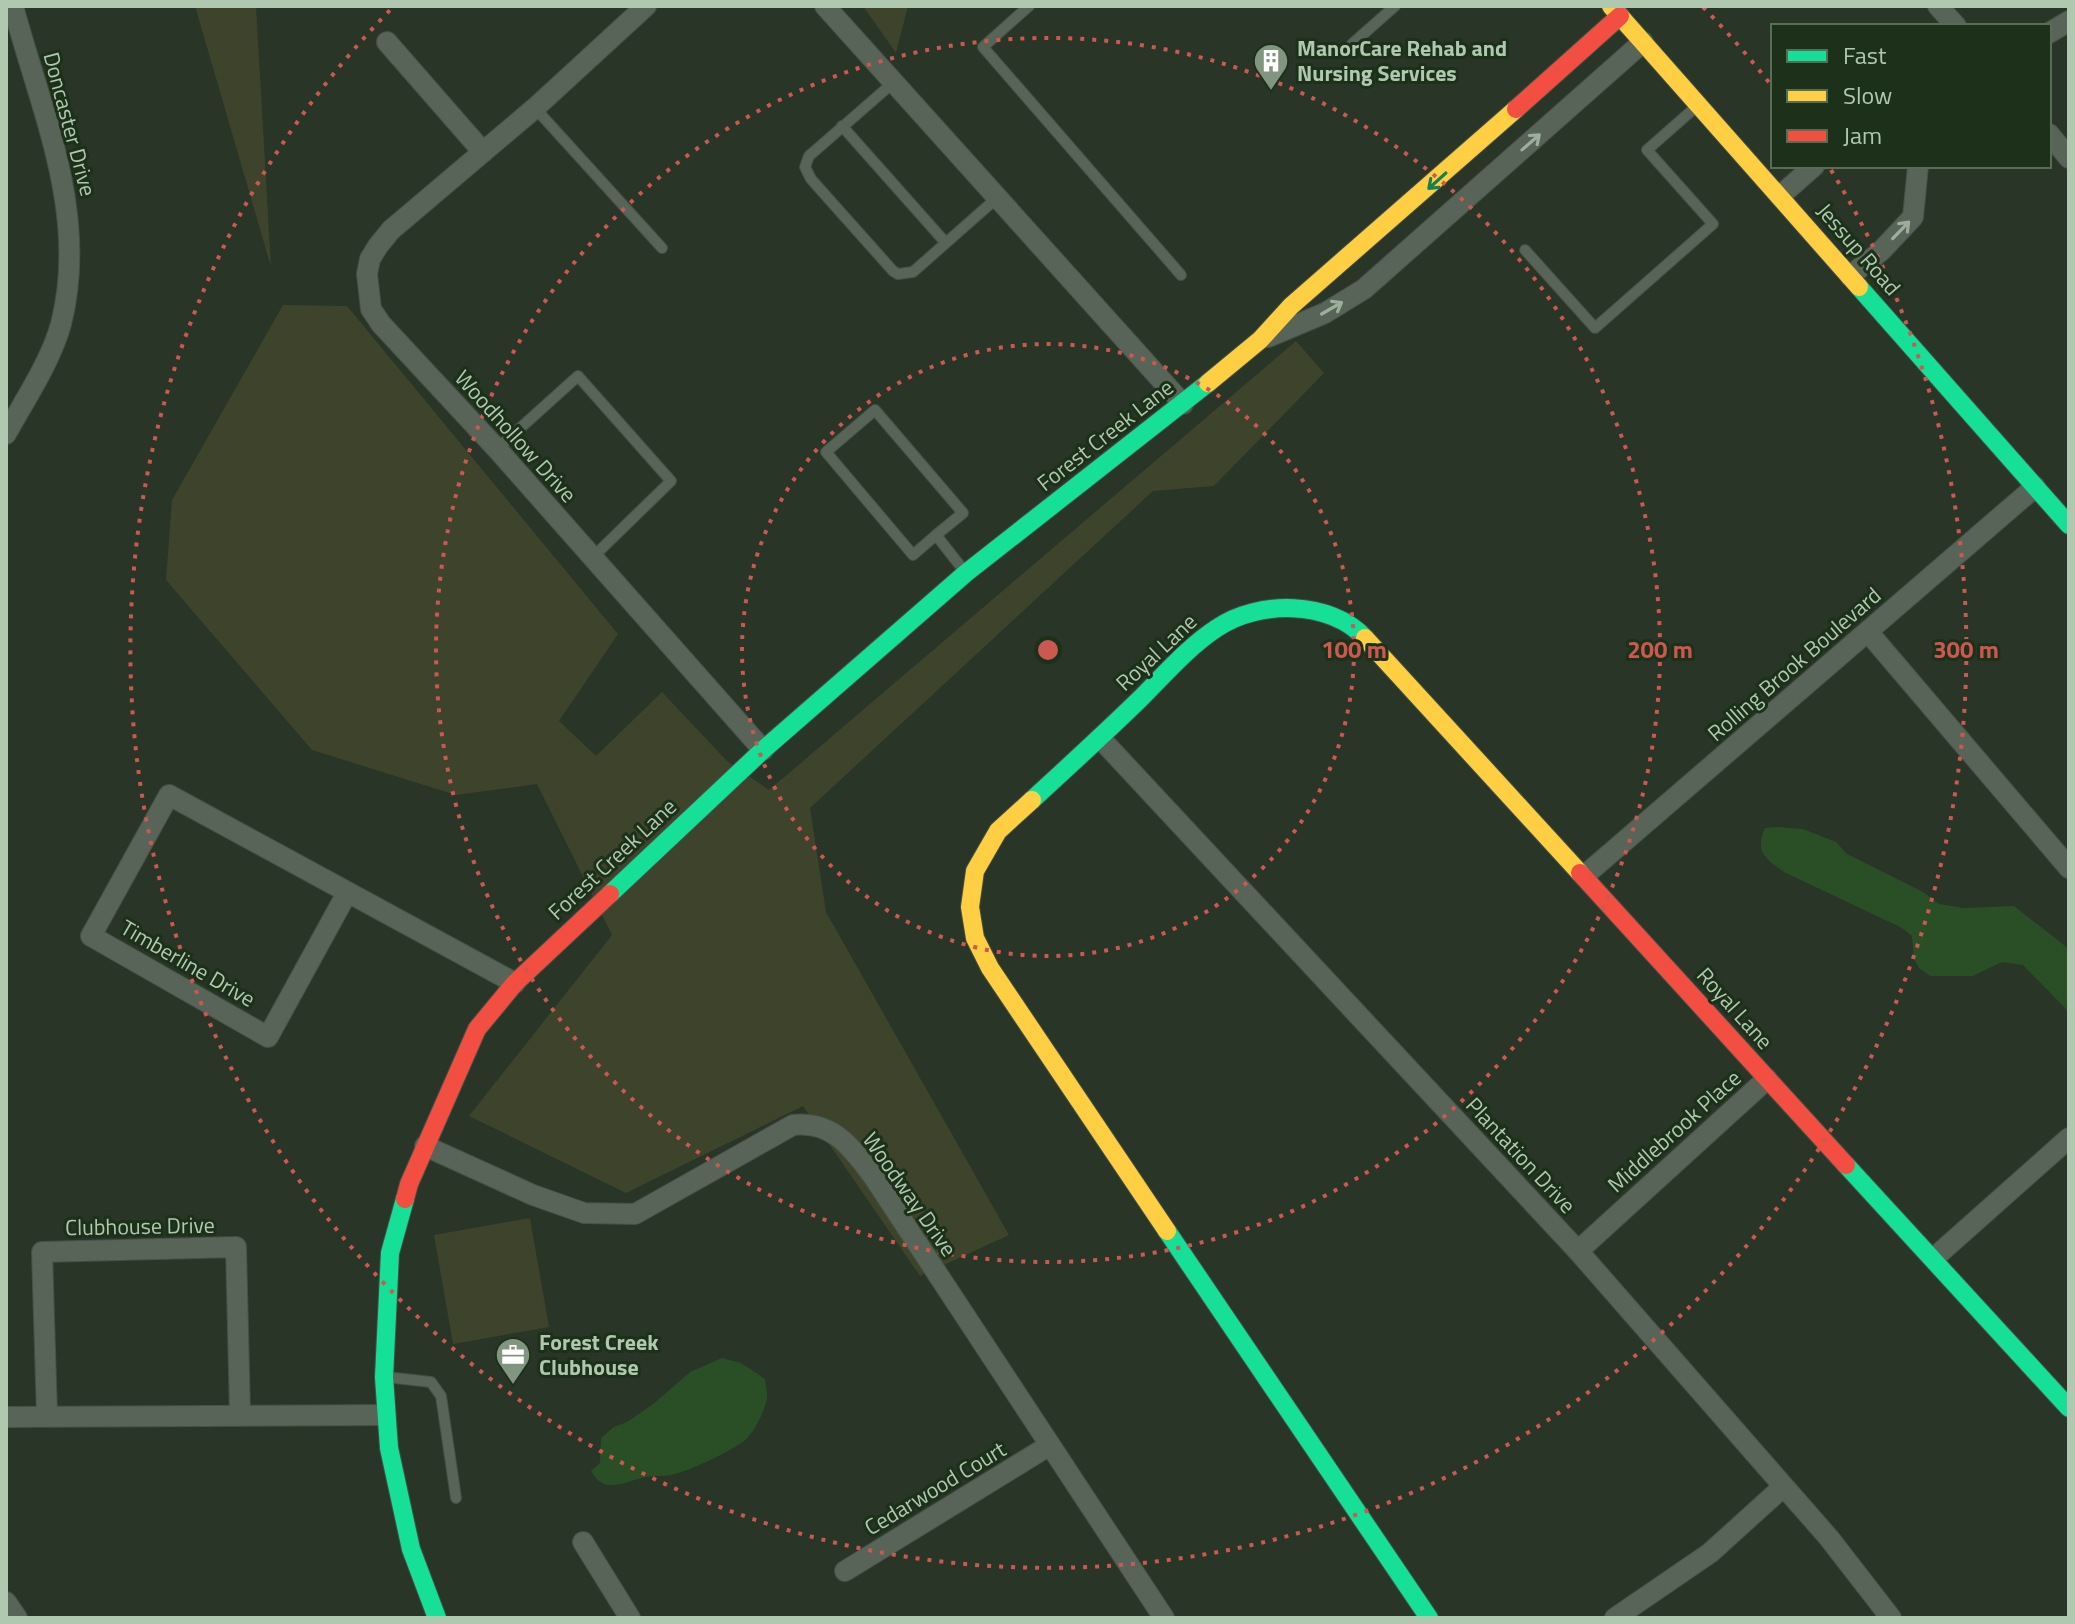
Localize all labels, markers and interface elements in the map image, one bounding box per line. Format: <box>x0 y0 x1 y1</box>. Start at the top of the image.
legend <box>1771 24 2051 168</box>
place label: ManorCare Rehab and Nursing Services <box>1297 31 1507 90</box>
text: Fast <box>1843 37 1887 73</box>
building icon: ManorCare Rehab and Nursing Services <box>1252 42 1290 92</box>
street label: Doncaster Drive <box>34 48 106 200</box>
text: Slow <box>1843 77 1892 113</box>
text: Jam <box>1843 117 1882 153</box>
one-way arrow <box>1520 133 1540 151</box>
one-way arrow <box>1427 171 1447 189</box>
street label: Jessup Road <box>1809 195 1909 303</box>
one-way arrow <box>1891 221 1910 240</box>
one-way arrow <box>1320 300 1343 316</box>
street label: Woodhollow Drive <box>447 362 585 510</box>
street label: Forest Creek Lane <box>1029 371 1181 499</box>
street label: Rolling Brook Boulevard <box>1700 579 1888 749</box>
street label: Royal Lane <box>1108 605 1204 699</box>
text: 100 m <box>1321 631 1387 667</box>
text: 200 m <box>1627 631 1693 667</box>
text: 300 m <box>1933 631 1999 667</box>
centre of rings <box>1034 636 1062 664</box>
street label: Forest Creek Lane <box>540 790 684 928</box>
street label: Timberline Drive <box>114 911 262 1015</box>
street label: Royal Lane <box>1689 959 1781 1057</box>
street label: Middlebrook Place <box>1599 1061 1749 1201</box>
street label: Plantation Drive <box>1458 1089 1584 1221</box>
street label: Woodway Drive <box>854 1125 966 1263</box>
street label: Clubhouse Drive <box>65 1208 215 1244</box>
place label: Forest Creek Clubhouse <box>539 1325 659 1384</box>
office icon: Forest Creek Clubhouse <box>494 1336 532 1386</box>
street label: Cedarwood Court <box>858 1432 1013 1544</box>

